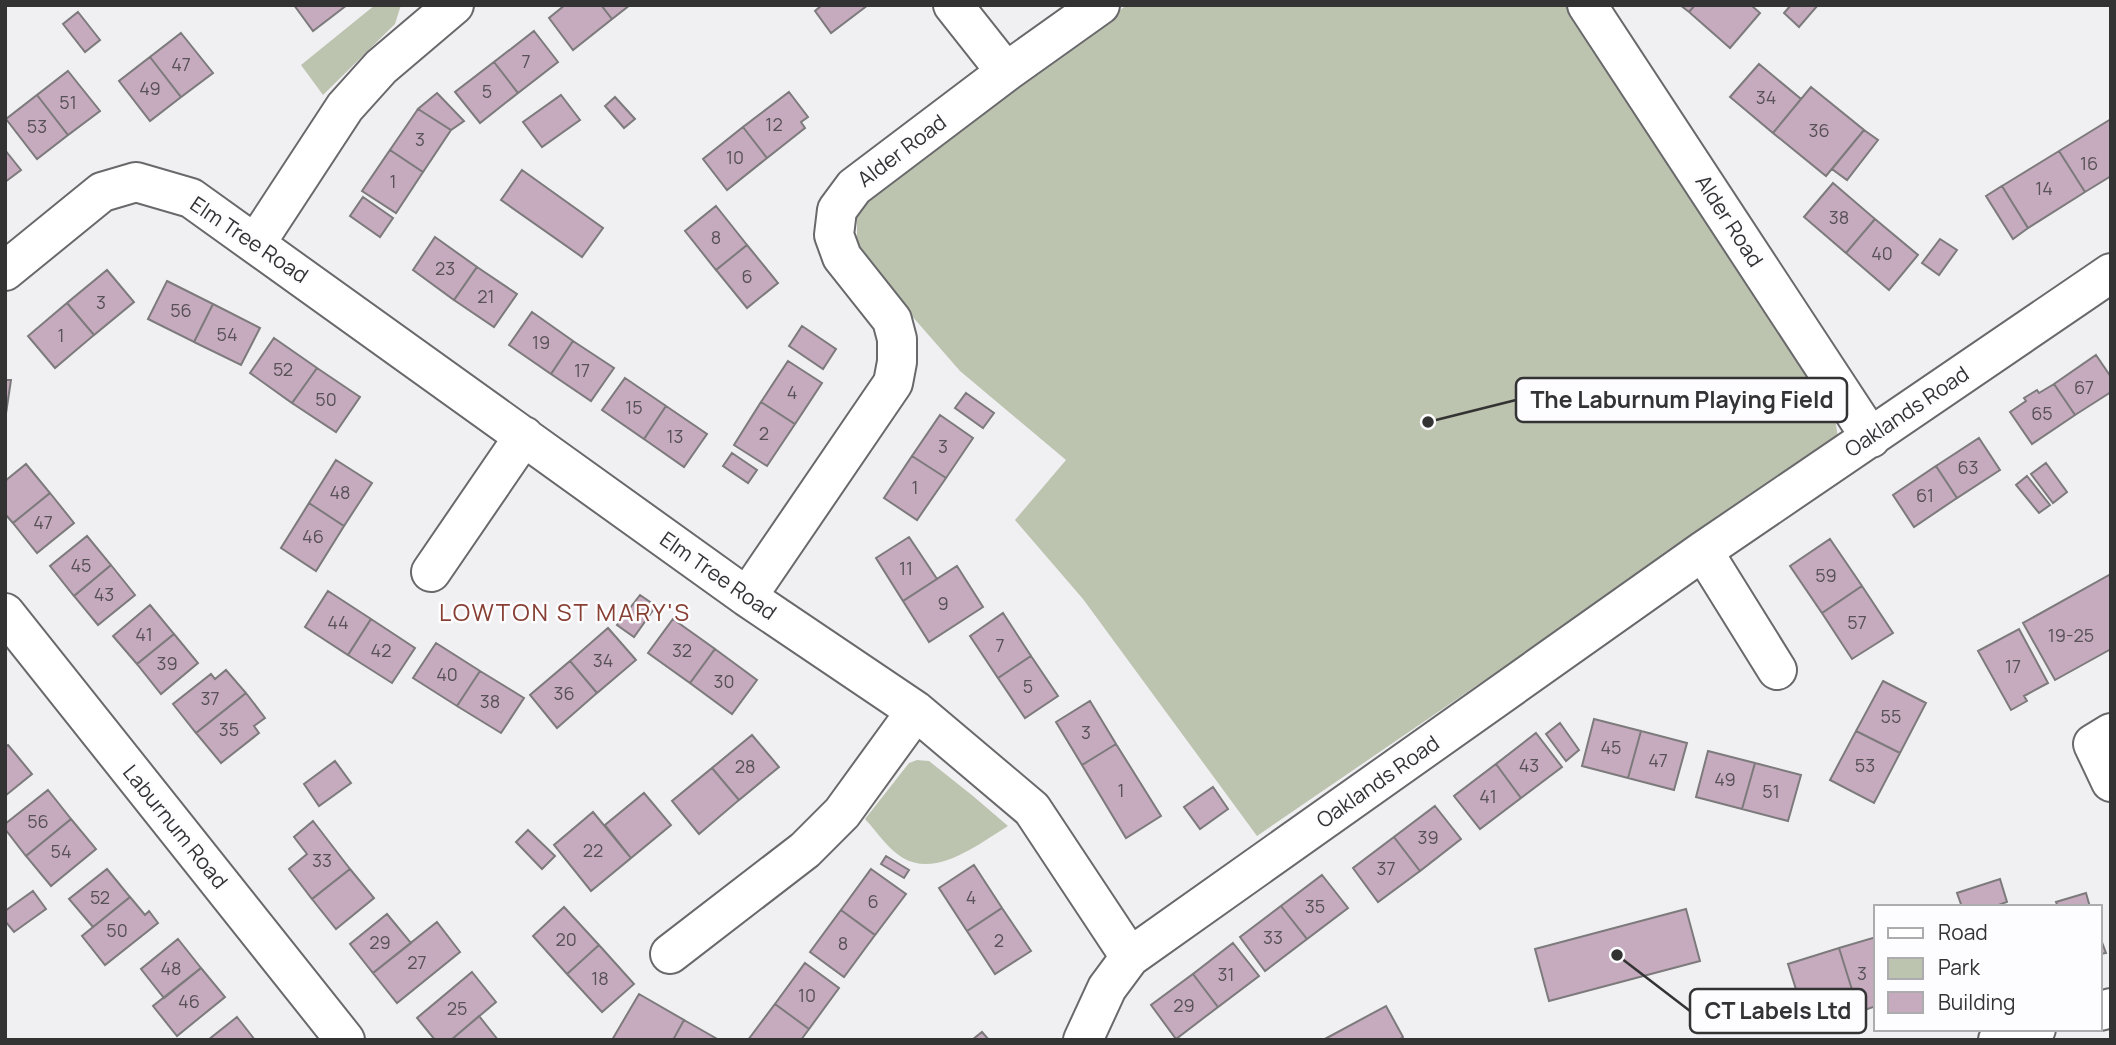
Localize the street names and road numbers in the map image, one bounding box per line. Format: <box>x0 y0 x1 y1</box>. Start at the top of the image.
street label: Alder Road <box>851 108 952 193</box>
street label: Alder Road <box>1690 169 1770 272</box>
street label: Elm Tree Road <box>185 189 314 289</box>
street label: Oaklands Road <box>1839 359 1974 463</box>
street label: Elm Tree Road <box>655 525 782 626</box>
street label: Oaklands Road <box>1311 729 1444 834</box>
street label: Laburnum Road <box>117 759 234 894</box>

